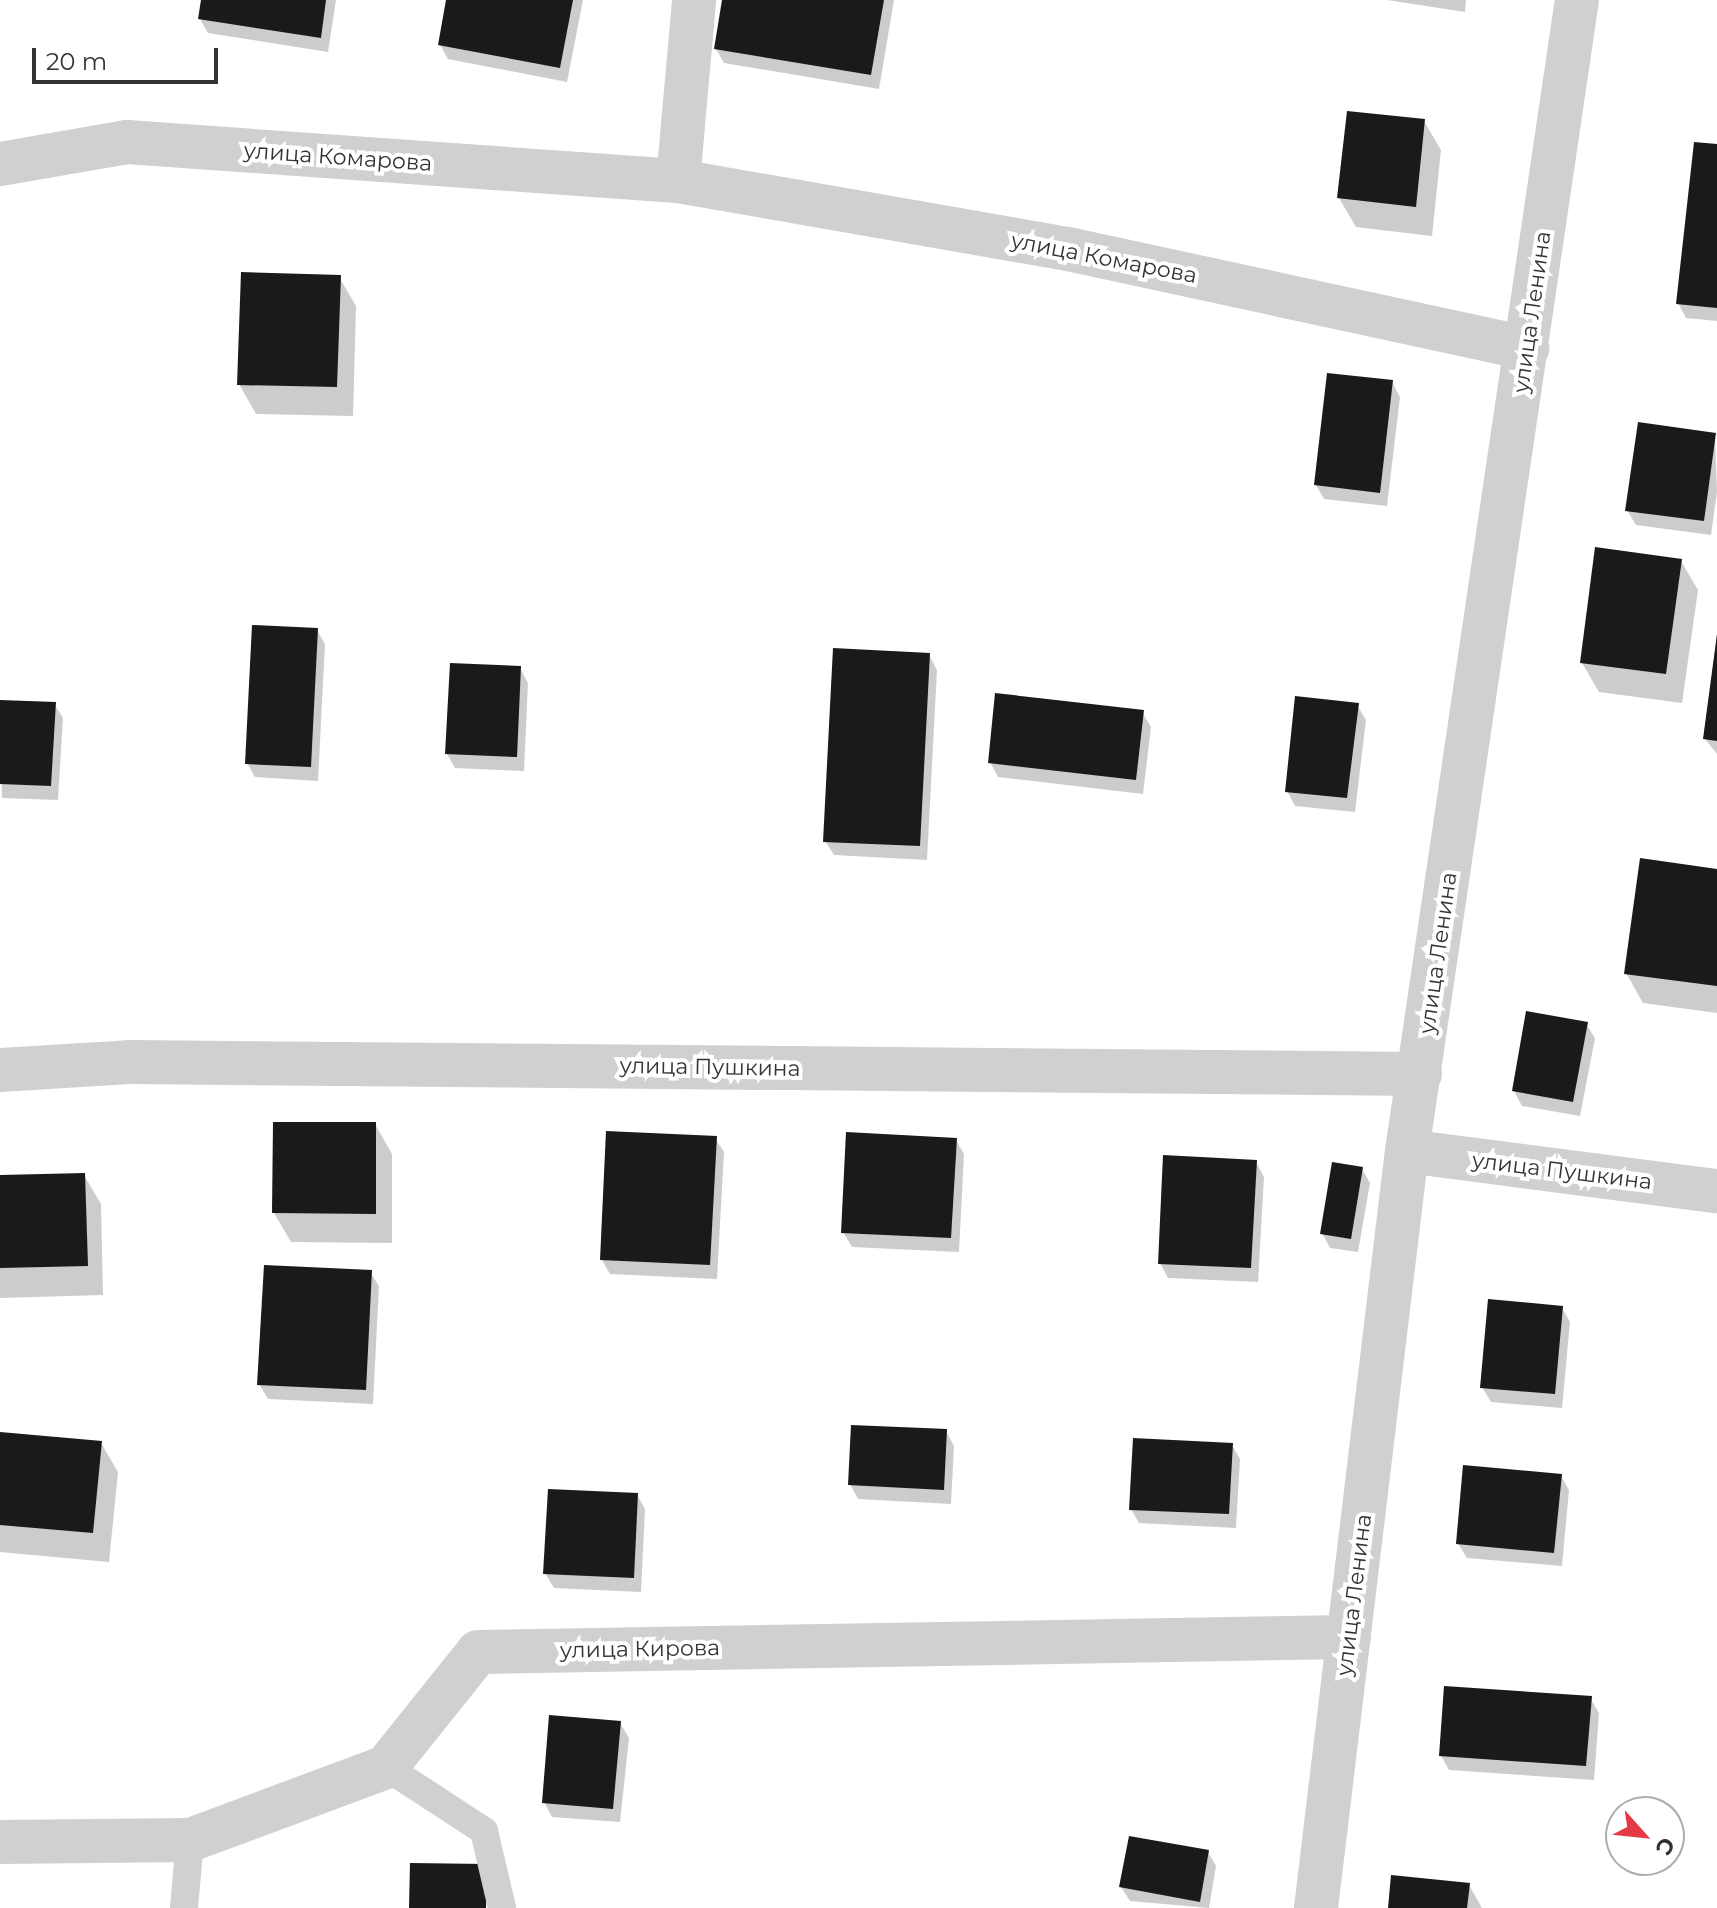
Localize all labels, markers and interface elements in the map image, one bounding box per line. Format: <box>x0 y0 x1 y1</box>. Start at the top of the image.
scale bar <box>36 32 222 82</box>
text: 20 m <box>46 47 107 76</box>
street label: улица Комарова <box>243 137 433 177</box>
street label: улица Комарова <box>1009 227 1199 289</box>
street label: улица Ленина <box>1508 229 1556 395</box>
street label: улица Ленина <box>1414 870 1462 1036</box>
street label: улица Пушкина <box>619 1052 801 1082</box>
street label: улица Пушкина <box>1471 1147 1653 1195</box>
street label: улица Ленина <box>1331 1513 1377 1677</box>
street label: улица Кирова <box>560 1634 720 1664</box>
north arrow <box>1605 1796 1685 1876</box>
text: С <box>1649 1833 1681 1859</box>

